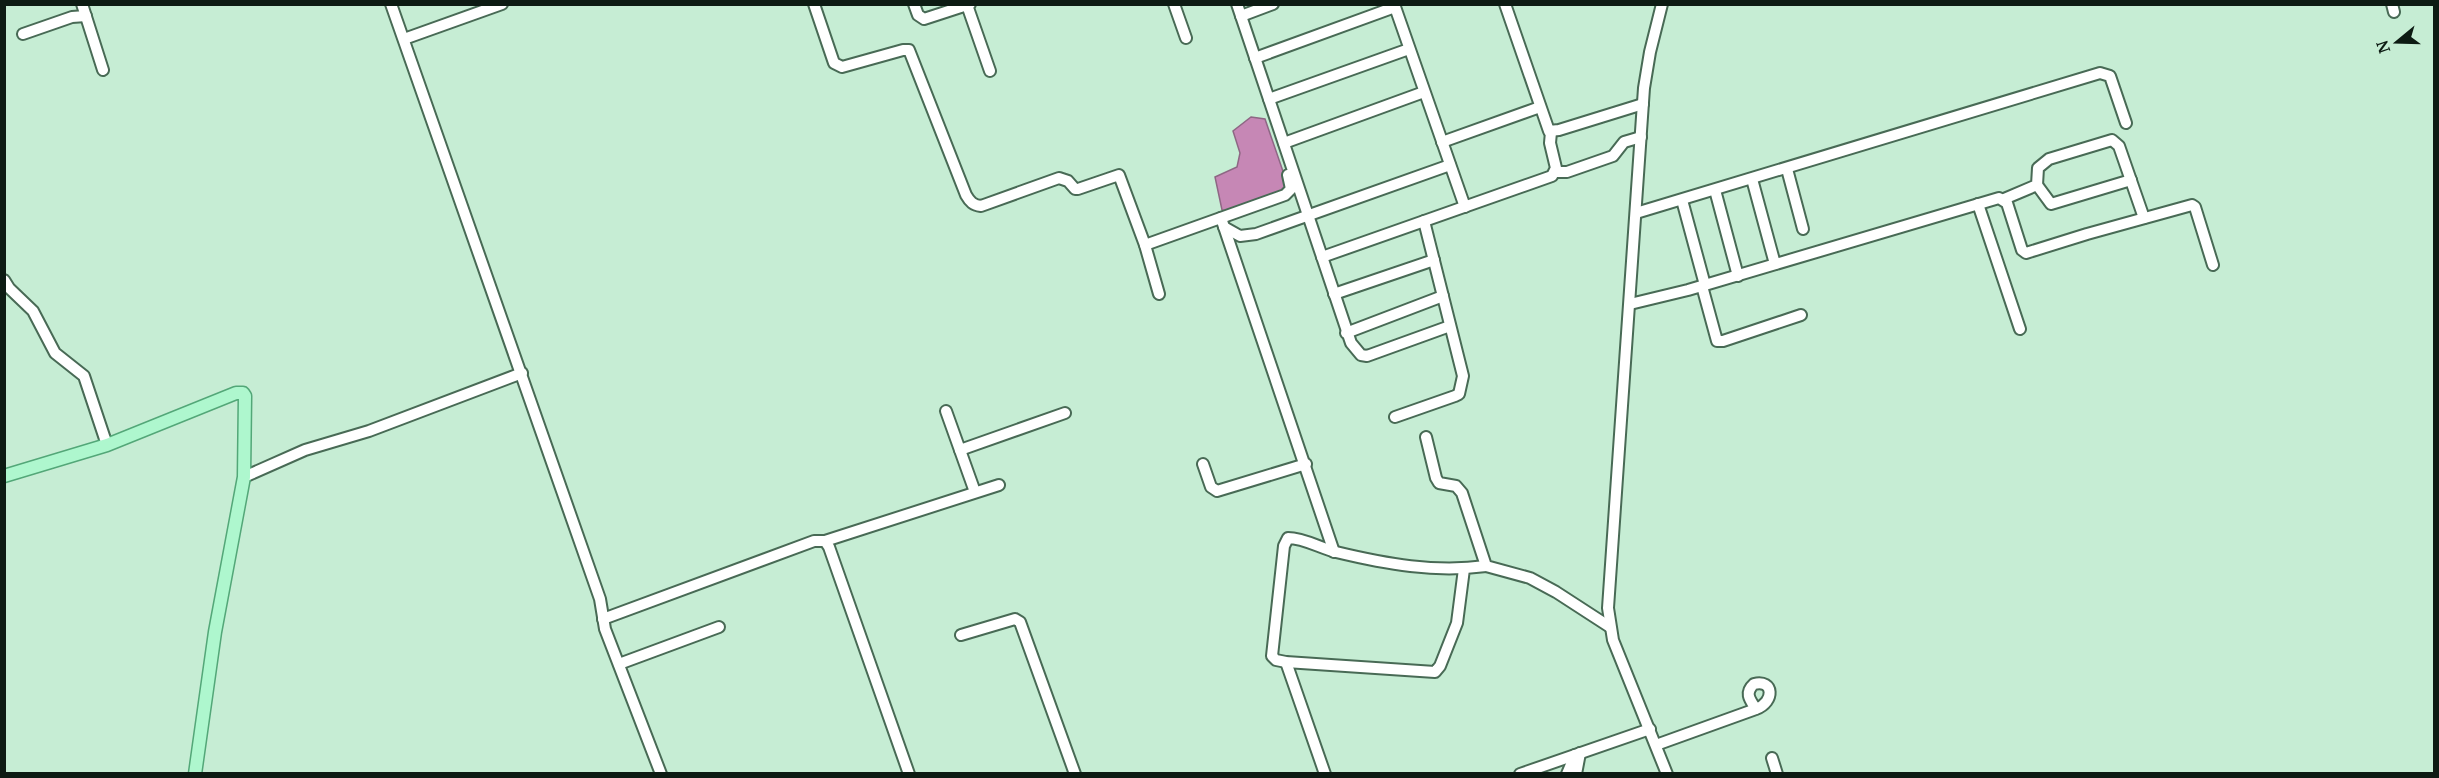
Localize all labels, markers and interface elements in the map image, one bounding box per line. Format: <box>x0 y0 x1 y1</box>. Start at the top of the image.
north arrow <box>2367 12 2427 72</box>
text: N <box>2370 38 2395 56</box>

